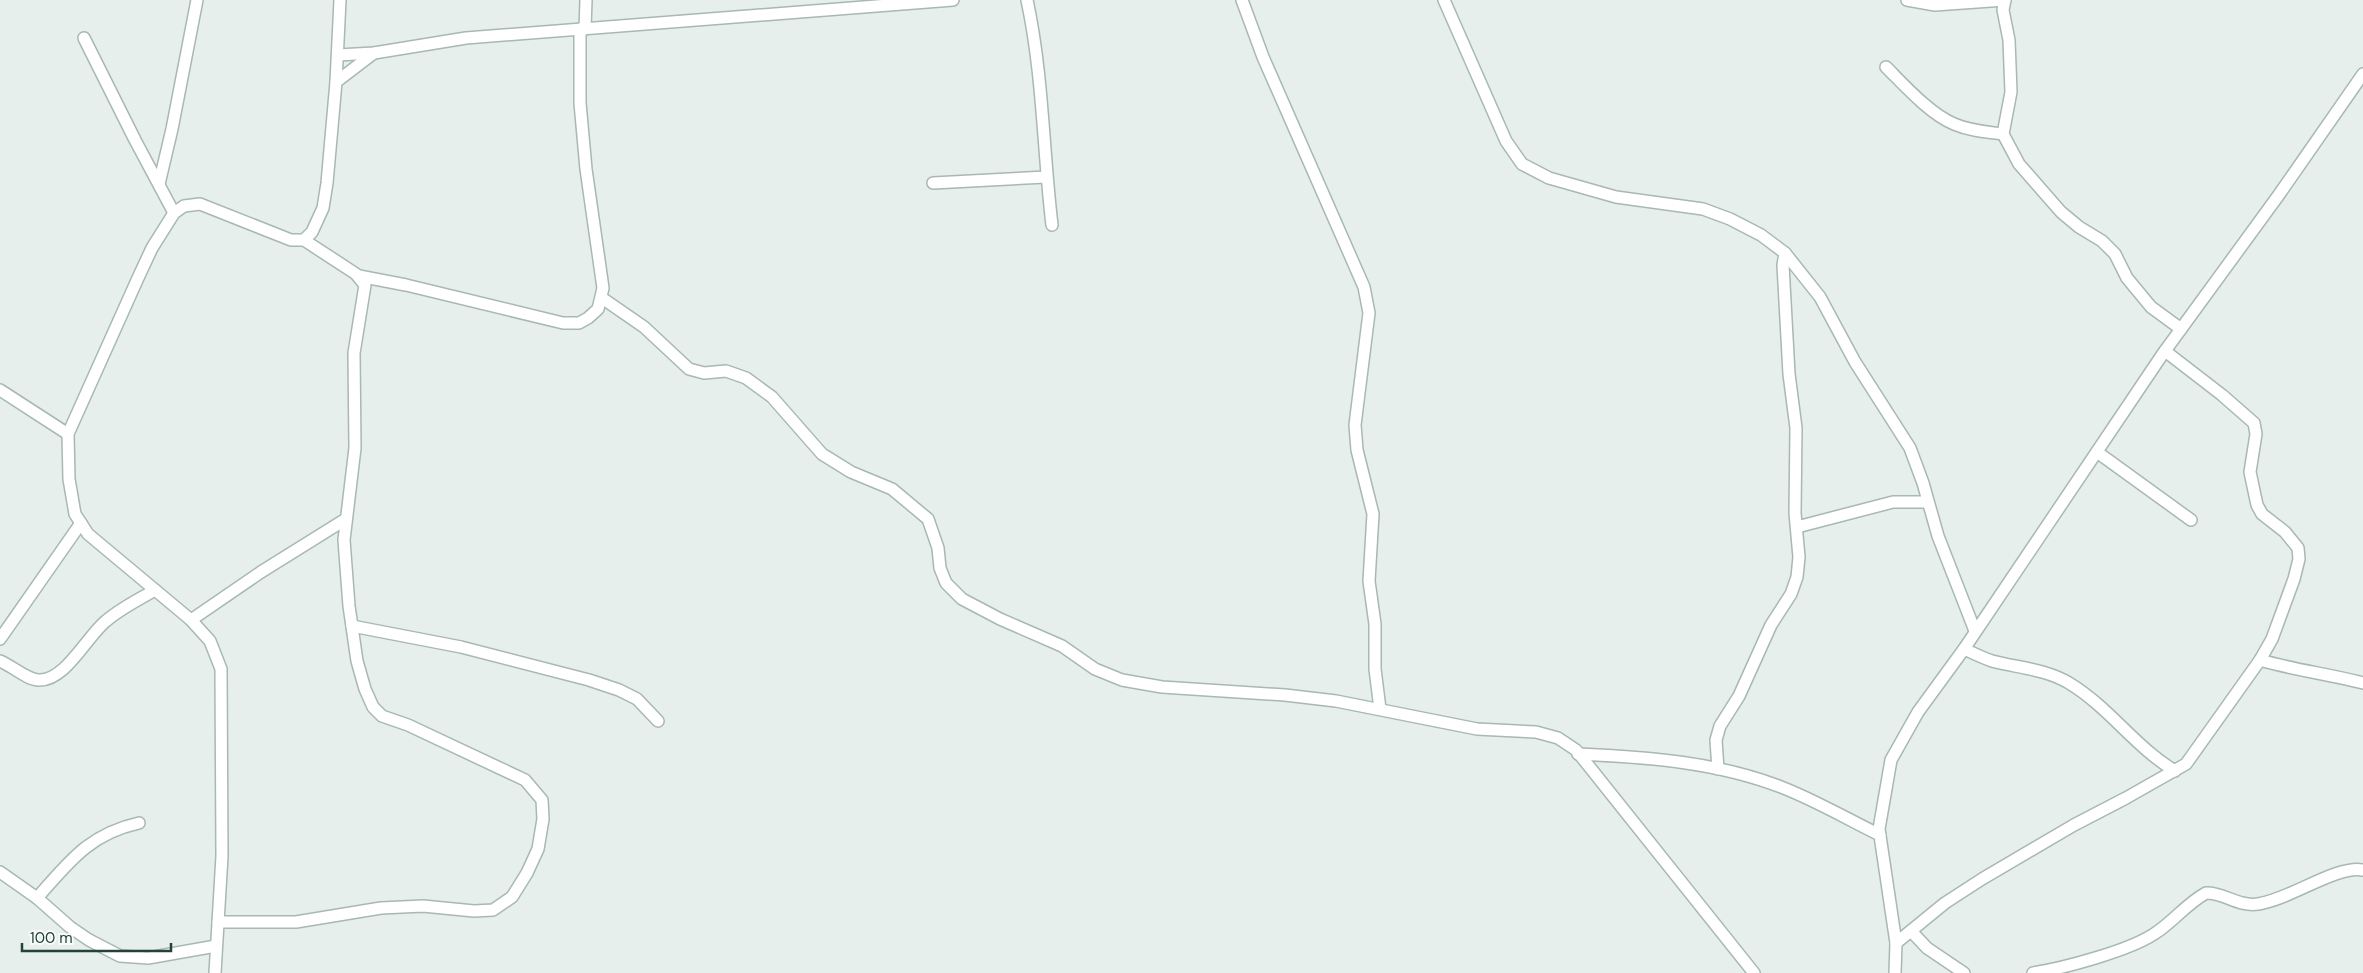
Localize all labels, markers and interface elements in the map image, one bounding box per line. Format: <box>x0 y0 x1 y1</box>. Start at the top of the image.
scale bar <box>22 920 171 952</box>
text: 100 m <box>30 928 73 948</box>

